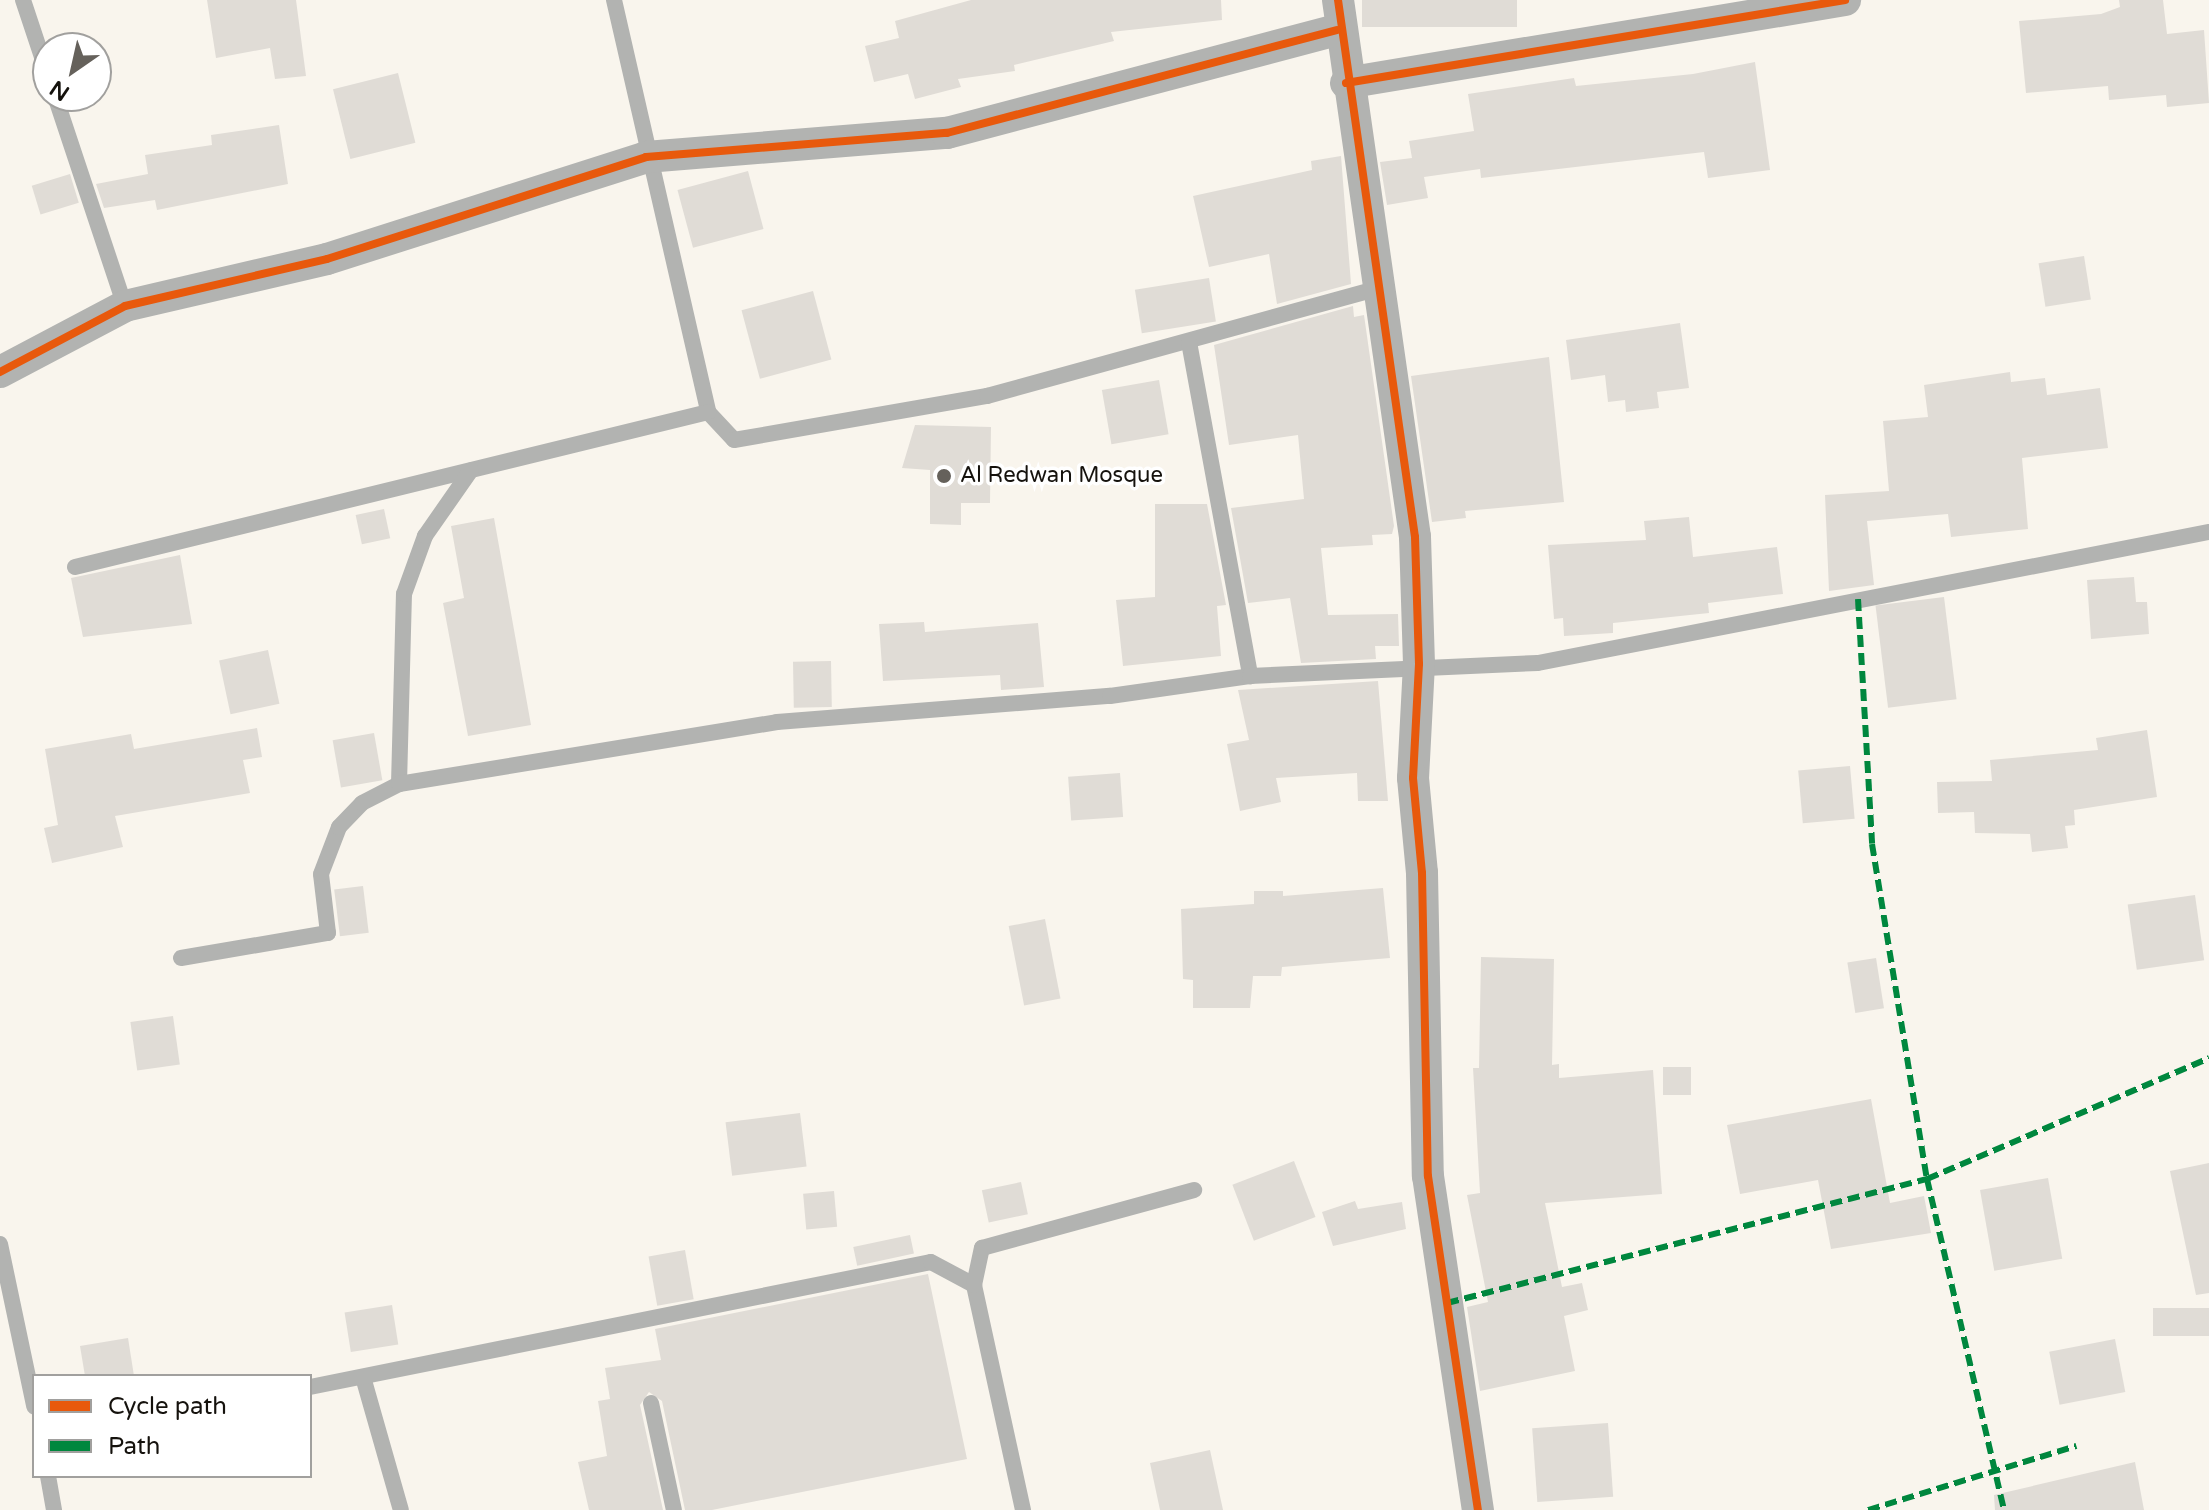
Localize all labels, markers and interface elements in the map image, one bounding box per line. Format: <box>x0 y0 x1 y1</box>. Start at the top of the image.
north arrow <box>32 32 112 112</box>
text: N <box>45 75 74 106</box>
place label: Al Redwan Mosque <box>960 463 1163 489</box>
marker: Al Redwan Mosque <box>935 467 953 485</box>
legend <box>32 1374 312 1478</box>
text: Cycle path <box>108 1392 227 1421</box>
text: Path <box>108 1432 161 1461</box>

